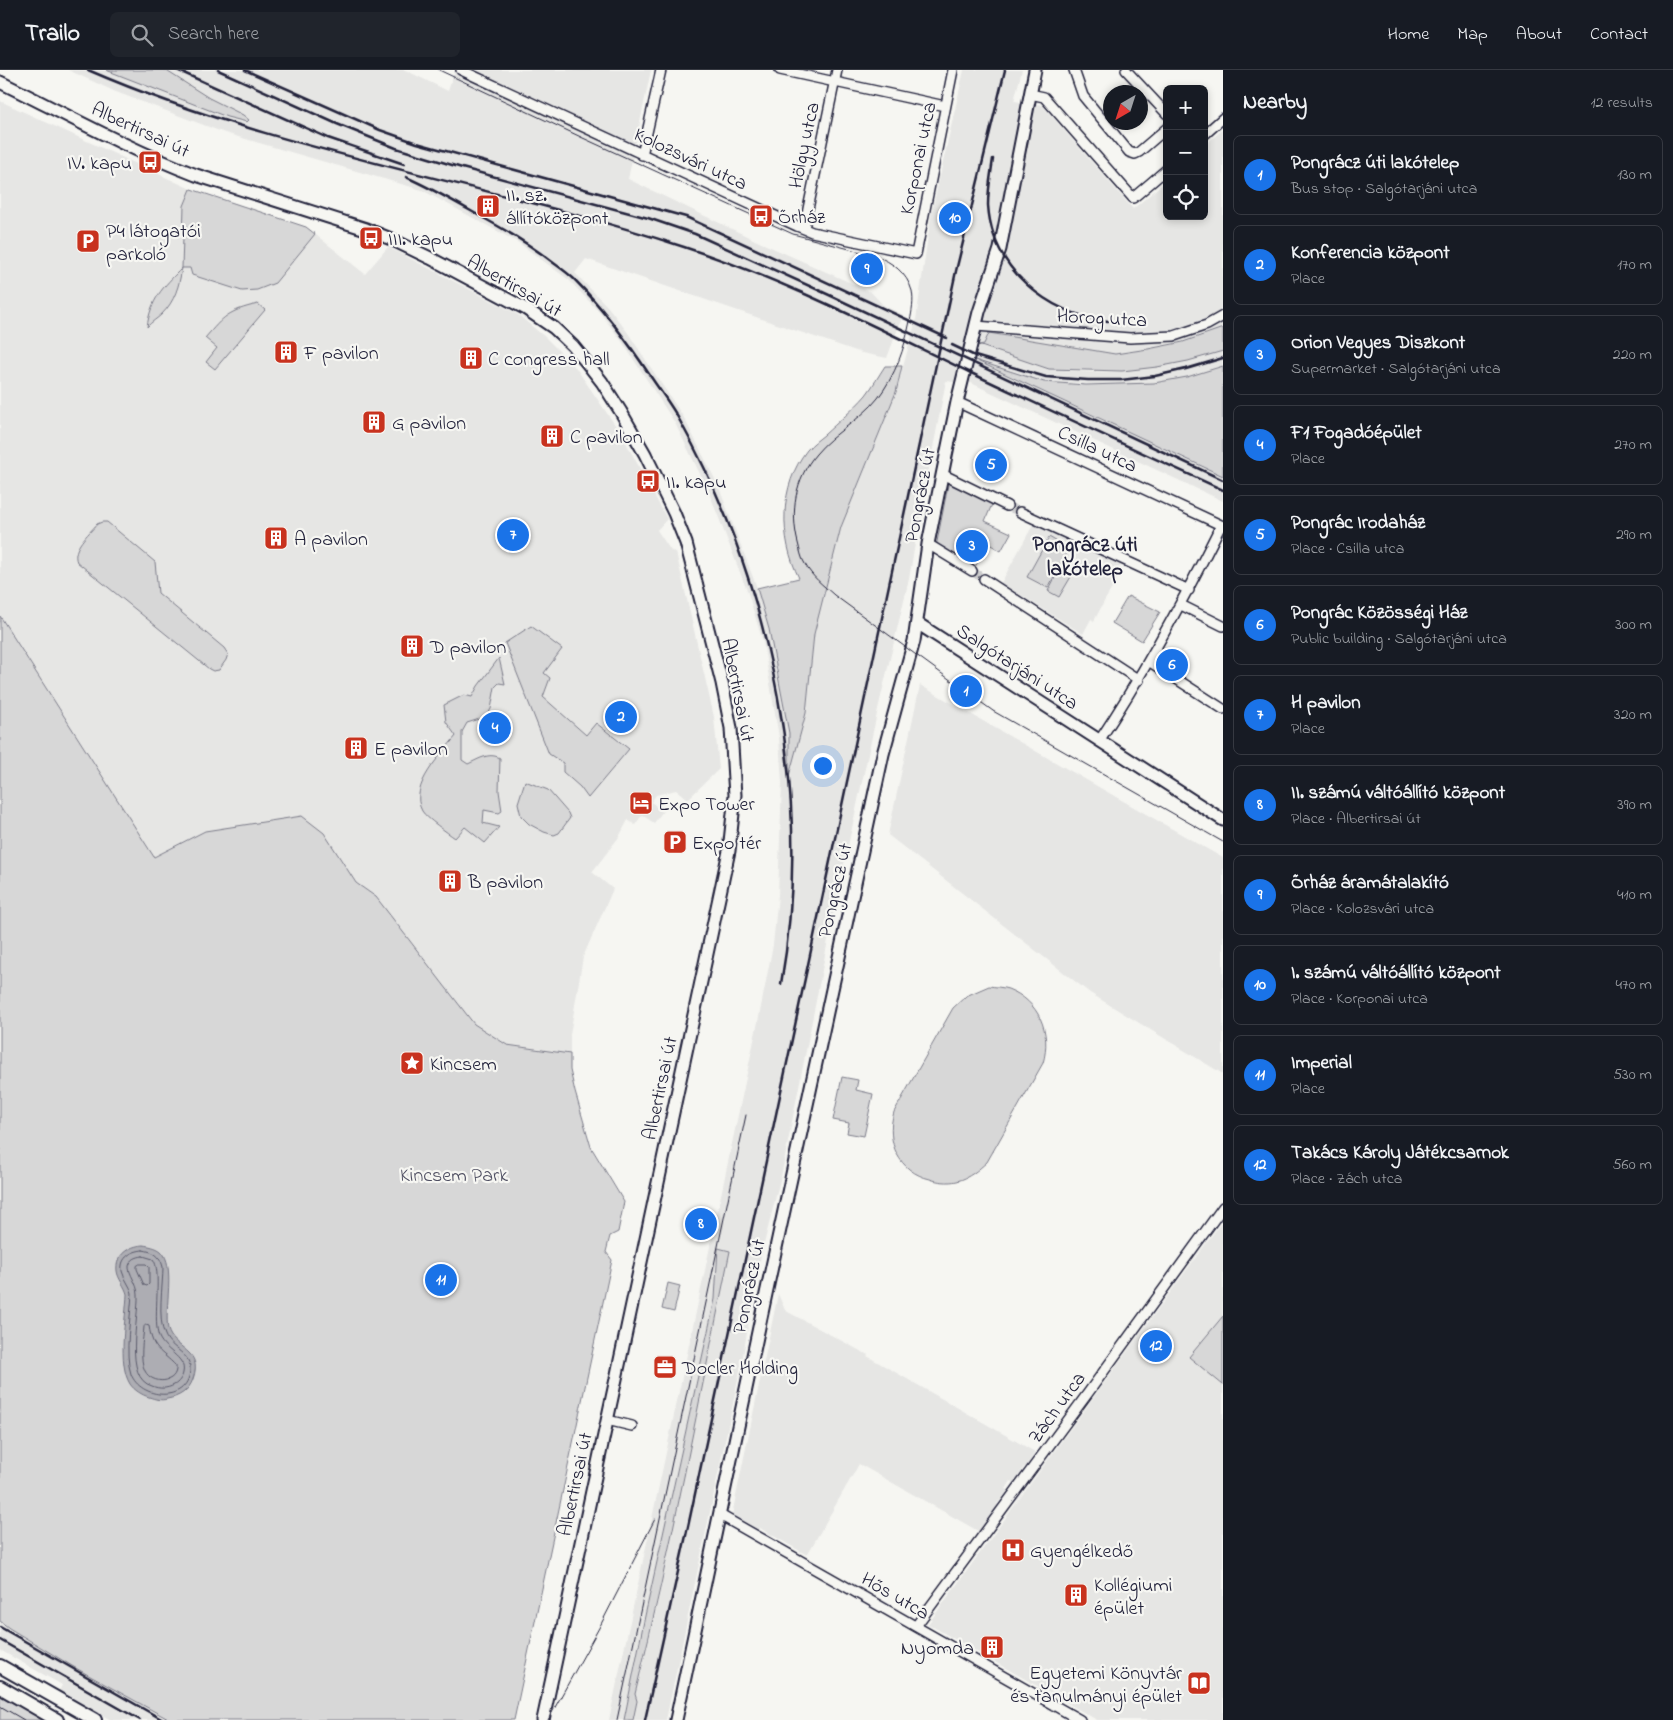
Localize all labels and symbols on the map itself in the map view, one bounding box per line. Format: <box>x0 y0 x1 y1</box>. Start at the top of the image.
north arrow <box>1103 85 1148 130</box>
street label: Albertirsai út <box>86 96 194 167</box>
street label: Korponai utca <box>893 99 946 218</box>
street label: Hölgy utca <box>782 100 830 192</box>
street label: Kolozsvári utca <box>628 121 751 199</box>
bus stop icon: IV. kapu <box>137 149 163 175</box>
place label: IV. kapu <box>67 150 132 179</box>
place label: II. sz. állítóközpont <box>506 182 609 234</box>
building icon: II. sz. állítóközpont <box>475 193 501 219</box>
pin: 10 <box>939 199 971 237</box>
bus stop icon: Őrház <box>748 203 774 229</box>
place label: Őrház <box>778 204 826 233</box>
place label: P4 látogatói parkoló <box>106 218 201 270</box>
bus stop icon: III. kapu <box>358 225 384 251</box>
place label: III. kapu <box>388 226 453 255</box>
parking icon: P4 látogatói parkoló <box>75 228 101 254</box>
street label: Albertirsai út <box>461 248 567 326</box>
pin: 9 <box>851 250 883 288</box>
street label: Horog utca <box>1056 303 1148 337</box>
building icon: F pavilon <box>273 339 299 365</box>
place label: F pavilon <box>303 340 379 369</box>
building icon: C congress hall <box>458 345 484 371</box>
place label: C congress hall <box>488 346 610 376</box>
building icon: G pavilon <box>361 409 387 435</box>
place label: G pavilon <box>392 410 466 439</box>
street label: Csilla utca <box>1052 419 1142 481</box>
building icon: C pavilon <box>539 423 565 449</box>
place label: C pavilon <box>570 424 643 453</box>
street label: Pongrácz út <box>898 445 946 546</box>
pin: 5 <box>975 446 1007 484</box>
bus stop icon: II. kapu <box>635 468 661 494</box>
place label: II. kapu <box>666 469 726 498</box>
pin: 7 <box>497 516 529 554</box>
building icon: A pavilon <box>263 525 289 551</box>
place label: A pavilon <box>294 526 368 555</box>
pin: 3 <box>956 527 988 565</box>
district label: Pongrácz úti lakótelep <box>1033 531 1138 585</box>
street label: Salgótarjáni utca <box>949 618 1083 719</box>
building icon: D pavilon <box>399 633 425 659</box>
place label: D pavilon <box>429 634 506 663</box>
street label: Albertirsai út <box>712 636 761 745</box>
pin: 6 <box>1156 646 1188 684</box>
pin: 1 <box>950 672 982 710</box>
pin: 2 <box>605 698 637 736</box>
pin: 4 <box>479 709 511 747</box>
building icon: E pavilon <box>343 735 369 761</box>
place label: E pavilon <box>374 736 448 765</box>
your location <box>810 753 836 779</box>
hotel icon: Expo Tower <box>628 790 654 816</box>
place label: Expo Tower <box>658 791 755 820</box>
parking icon: Expo tér <box>662 829 688 855</box>
place label: Expo tér <box>692 830 762 859</box>
street label: Pongrácz út <box>811 840 862 941</box>
building icon: B pavilon <box>437 868 463 894</box>
place label: B pavilon <box>467 869 543 898</box>
street label: Albertirsai út <box>636 1034 687 1143</box>
place icon: Kincsem <box>399 1050 425 1076</box>
place label: Kincsem <box>430 1051 497 1080</box>
park label: Kincsem Park <box>400 1162 508 1191</box>
pin: 8 <box>685 1205 717 1243</box>
street label: Pongrácz út <box>726 1236 776 1337</box>
pin: 11 <box>425 1261 457 1299</box>
pin: 12 <box>1140 1327 1172 1365</box>
office icon: Docler Holding <box>652 1354 678 1380</box>
place label: Docler Holding <box>681 1355 798 1385</box>
street label: Zách utca <box>1022 1367 1094 1450</box>
street label: Albertirsai út <box>551 1430 602 1539</box>
hospital icon: Gyengélkedő <box>1000 1537 1026 1563</box>
place label: Gyengélkedő <box>1030 1538 1133 1568</box>
street label: Hős utca <box>855 1566 934 1628</box>
place label: Kollégiumi épület <box>1094 1572 1172 1624</box>
building icon: Kollégiumi épület <box>1063 1582 1089 1608</box>
building icon: Nyomda <box>979 1634 1005 1660</box>
place label: Nyomda <box>901 1635 974 1664</box>
place label: Egyetemi Könyvtár és tanulmányi épület <box>1010 1660 1183 1712</box>
library icon: Egyetemi Könyvtár és tanulmányi épület <box>1186 1670 1212 1696</box>

